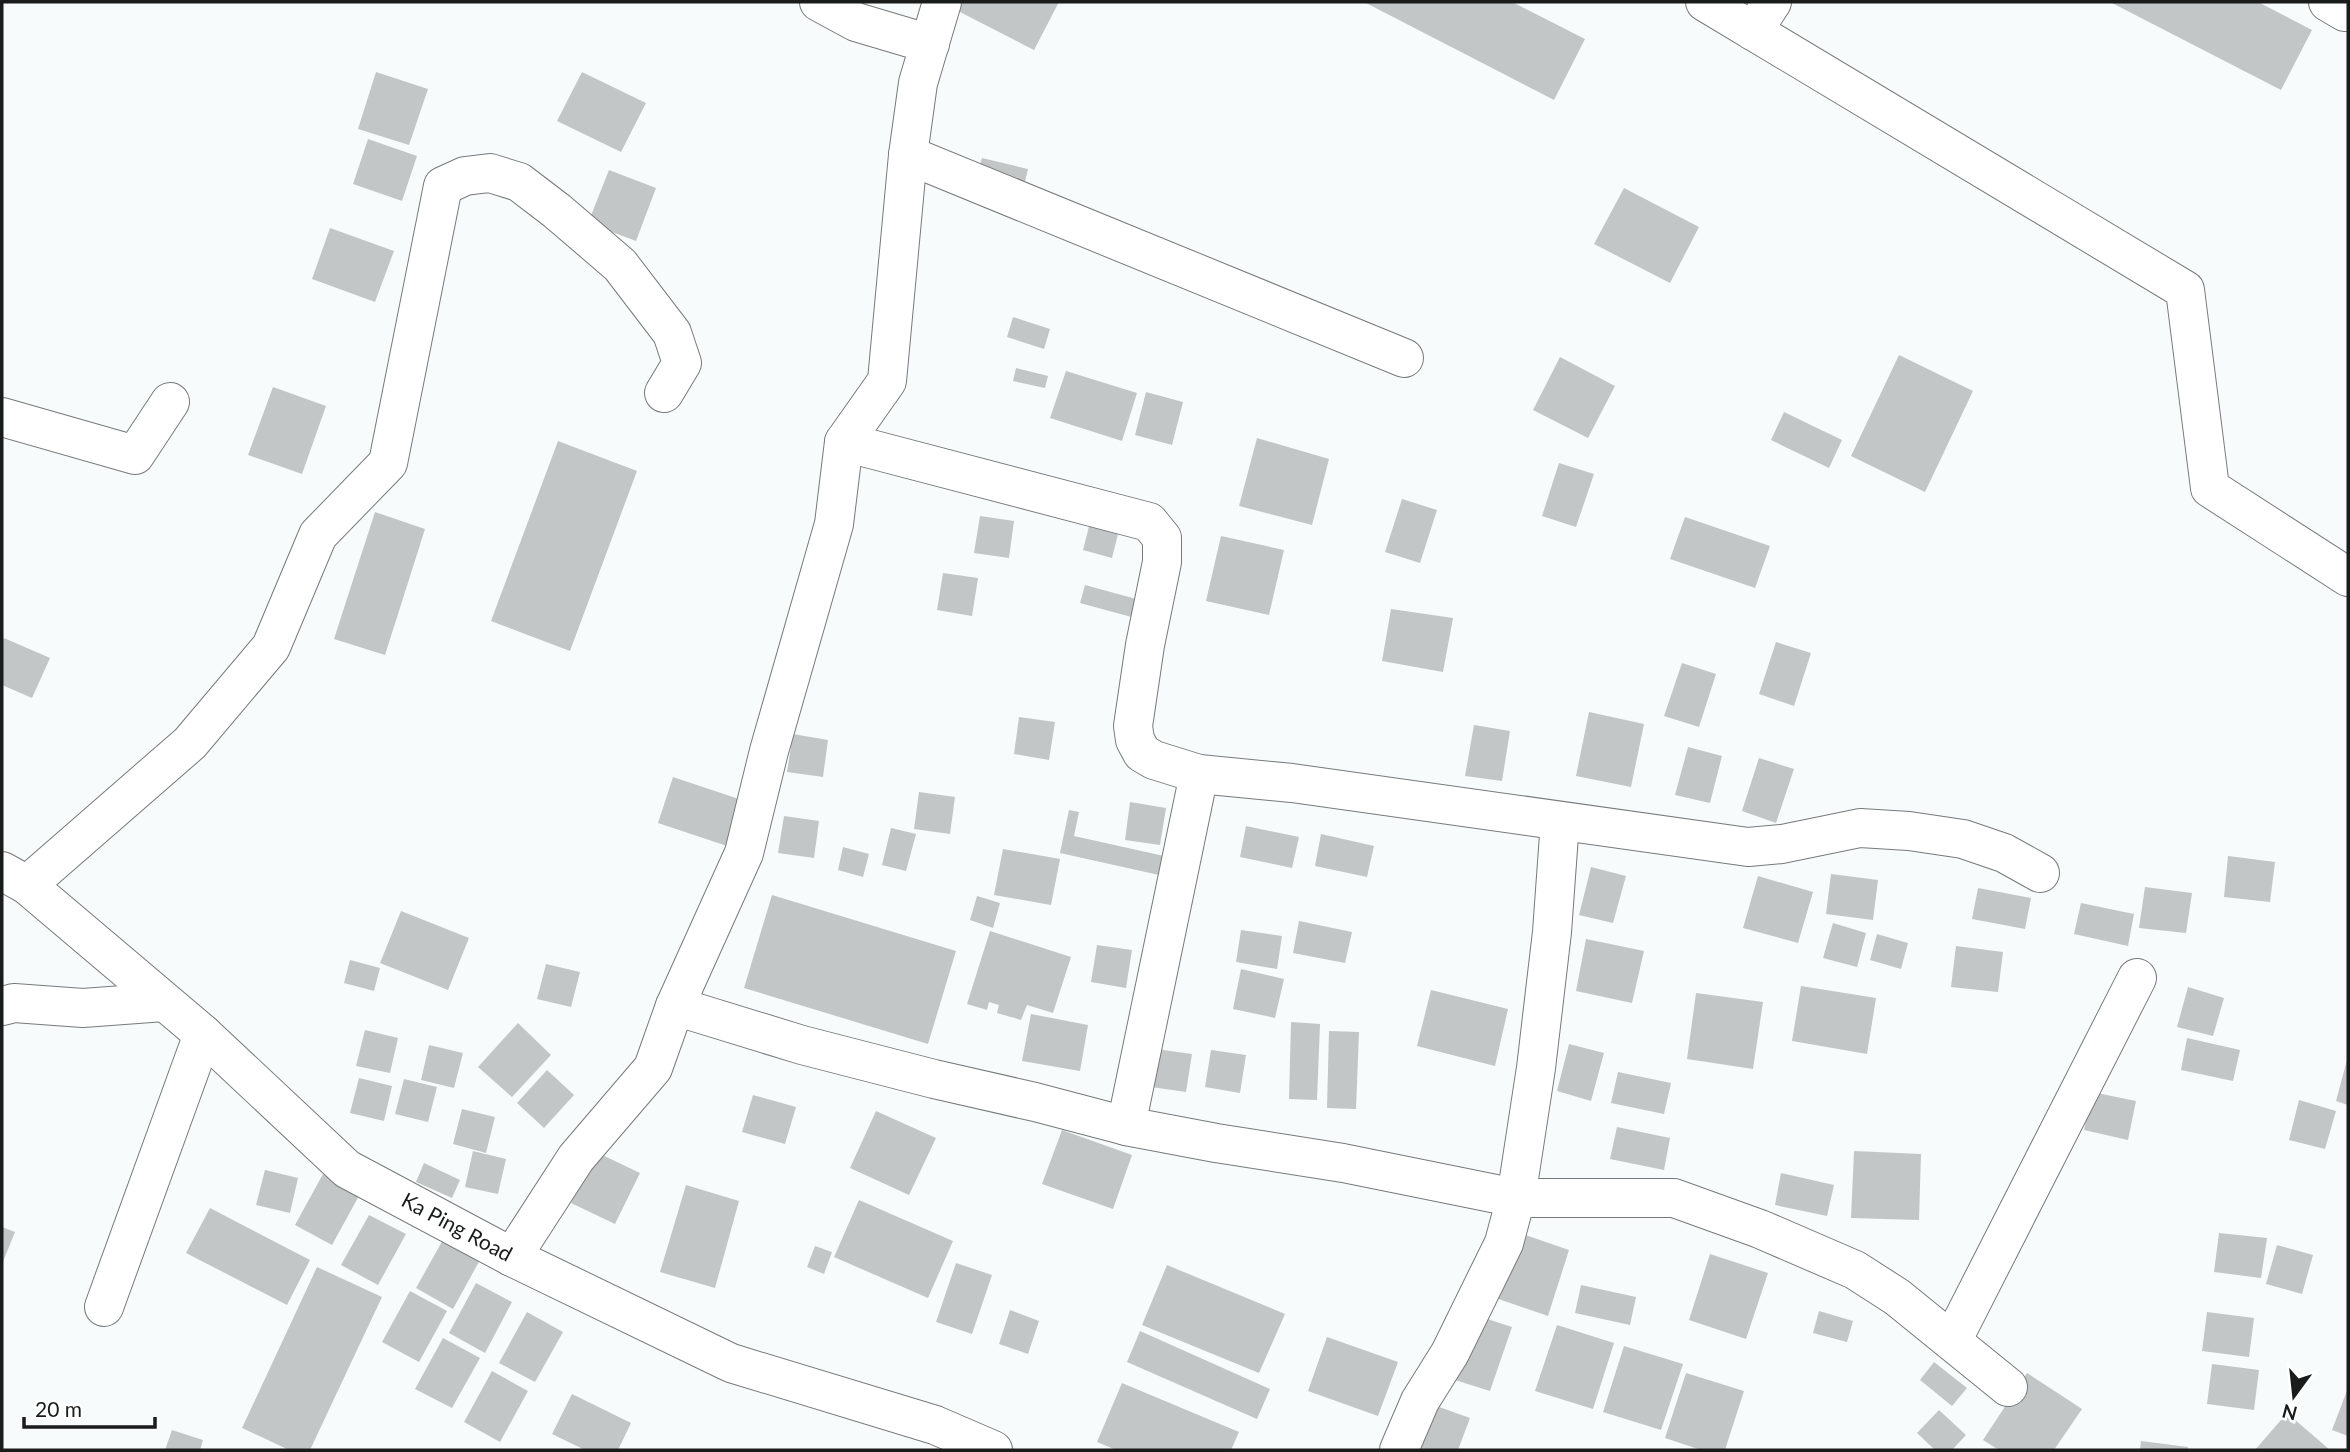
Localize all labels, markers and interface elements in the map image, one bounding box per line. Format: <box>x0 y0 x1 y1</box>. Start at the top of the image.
street label: Ka Ping Road <box>398 1186 517 1266</box>
north arrow <box>2259 1361 2329 1431</box>
scale bar <box>24 1386 156 1430</box>
text: 20 m <box>35 1396 82 1421</box>
text: N <box>2279 1400 2300 1426</box>

